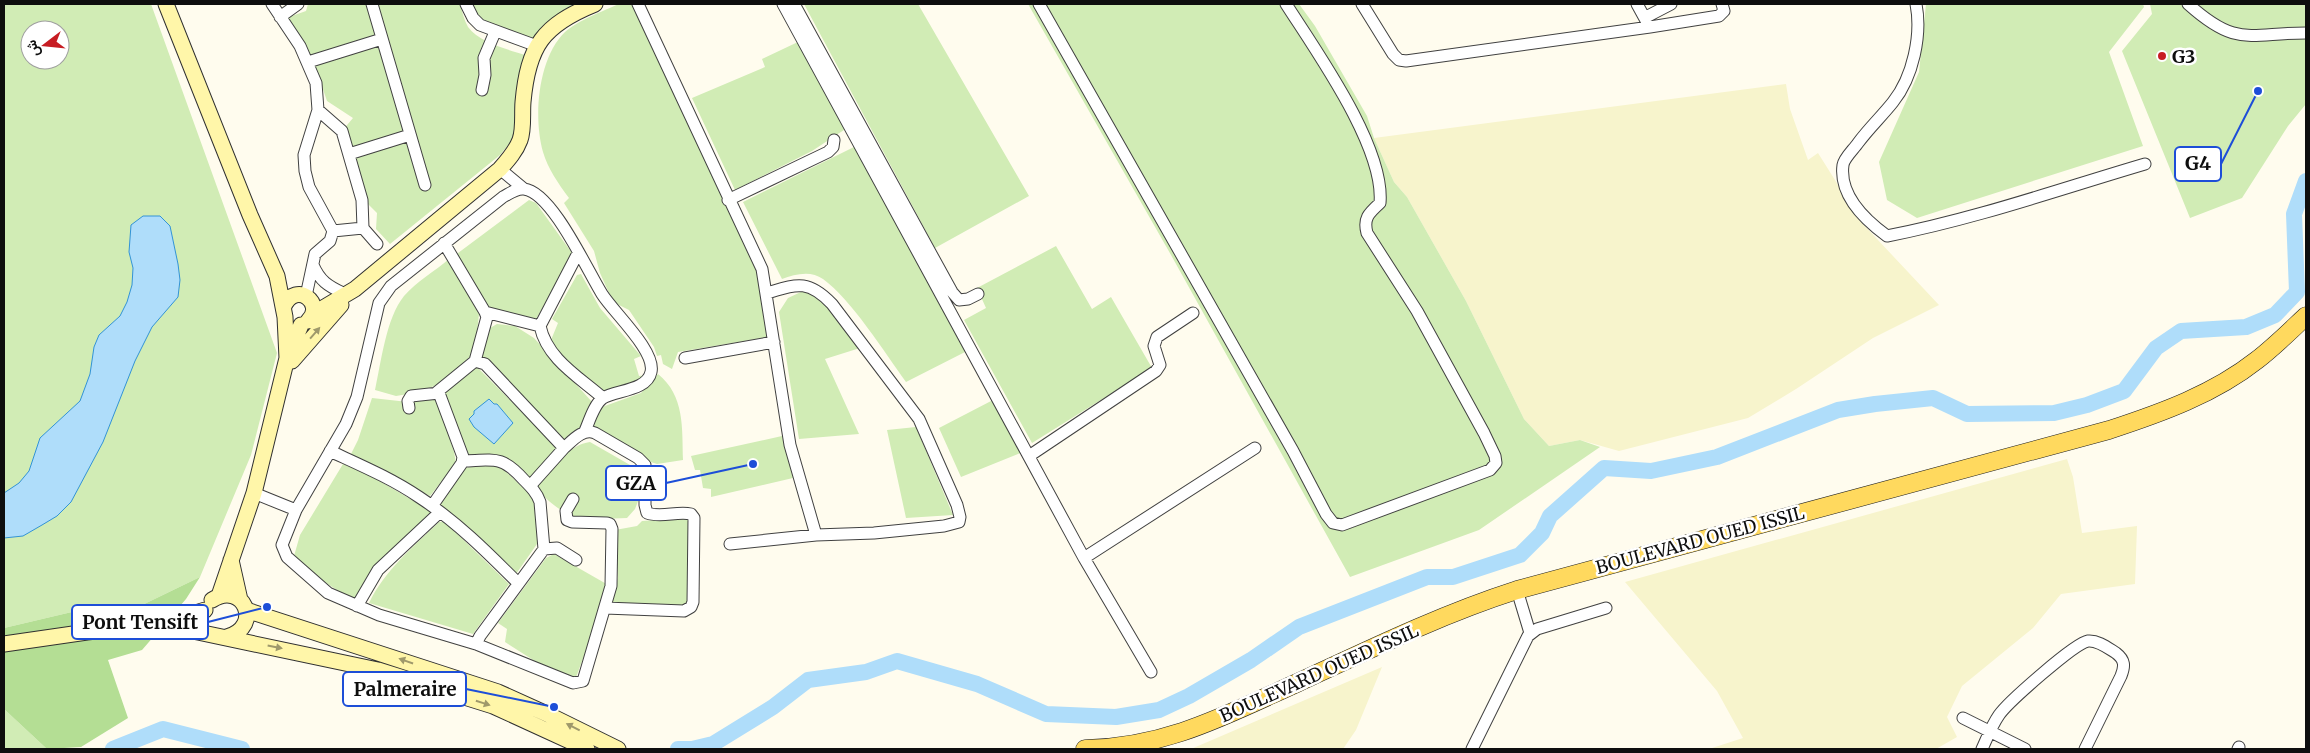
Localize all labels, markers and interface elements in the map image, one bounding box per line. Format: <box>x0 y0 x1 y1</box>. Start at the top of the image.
north arrow <box>20 20 70 70</box>
text: ش <box>21 38 43 59</box>
place label: G3 <box>2172 45 2195 68</box>
marker: G3 <box>2156 50 2168 62</box>
callout: G4 <box>2175 147 2221 181</box>
text: G4 <box>2185 151 2211 175</box>
one-way arrow <box>309 327 320 340</box>
callout: GZA <box>606 466 666 500</box>
text: GZA <box>616 471 657 495</box>
street label: BOULEVARD OUED ISSIL <box>1593 501 1807 579</box>
callout: Pont Tensift <box>72 605 208 639</box>
text: Pont Tensift <box>82 610 198 634</box>
street label: BOULEVARD OUED ISSIL <box>1216 619 1422 727</box>
one-way arrow <box>268 643 283 651</box>
one-way arrow <box>398 656 413 664</box>
callout: Palmeraire <box>343 672 466 706</box>
text: Palmeraire <box>354 677 456 701</box>
one-way arrow <box>475 699 490 707</box>
one-way arrow <box>566 722 580 730</box>

